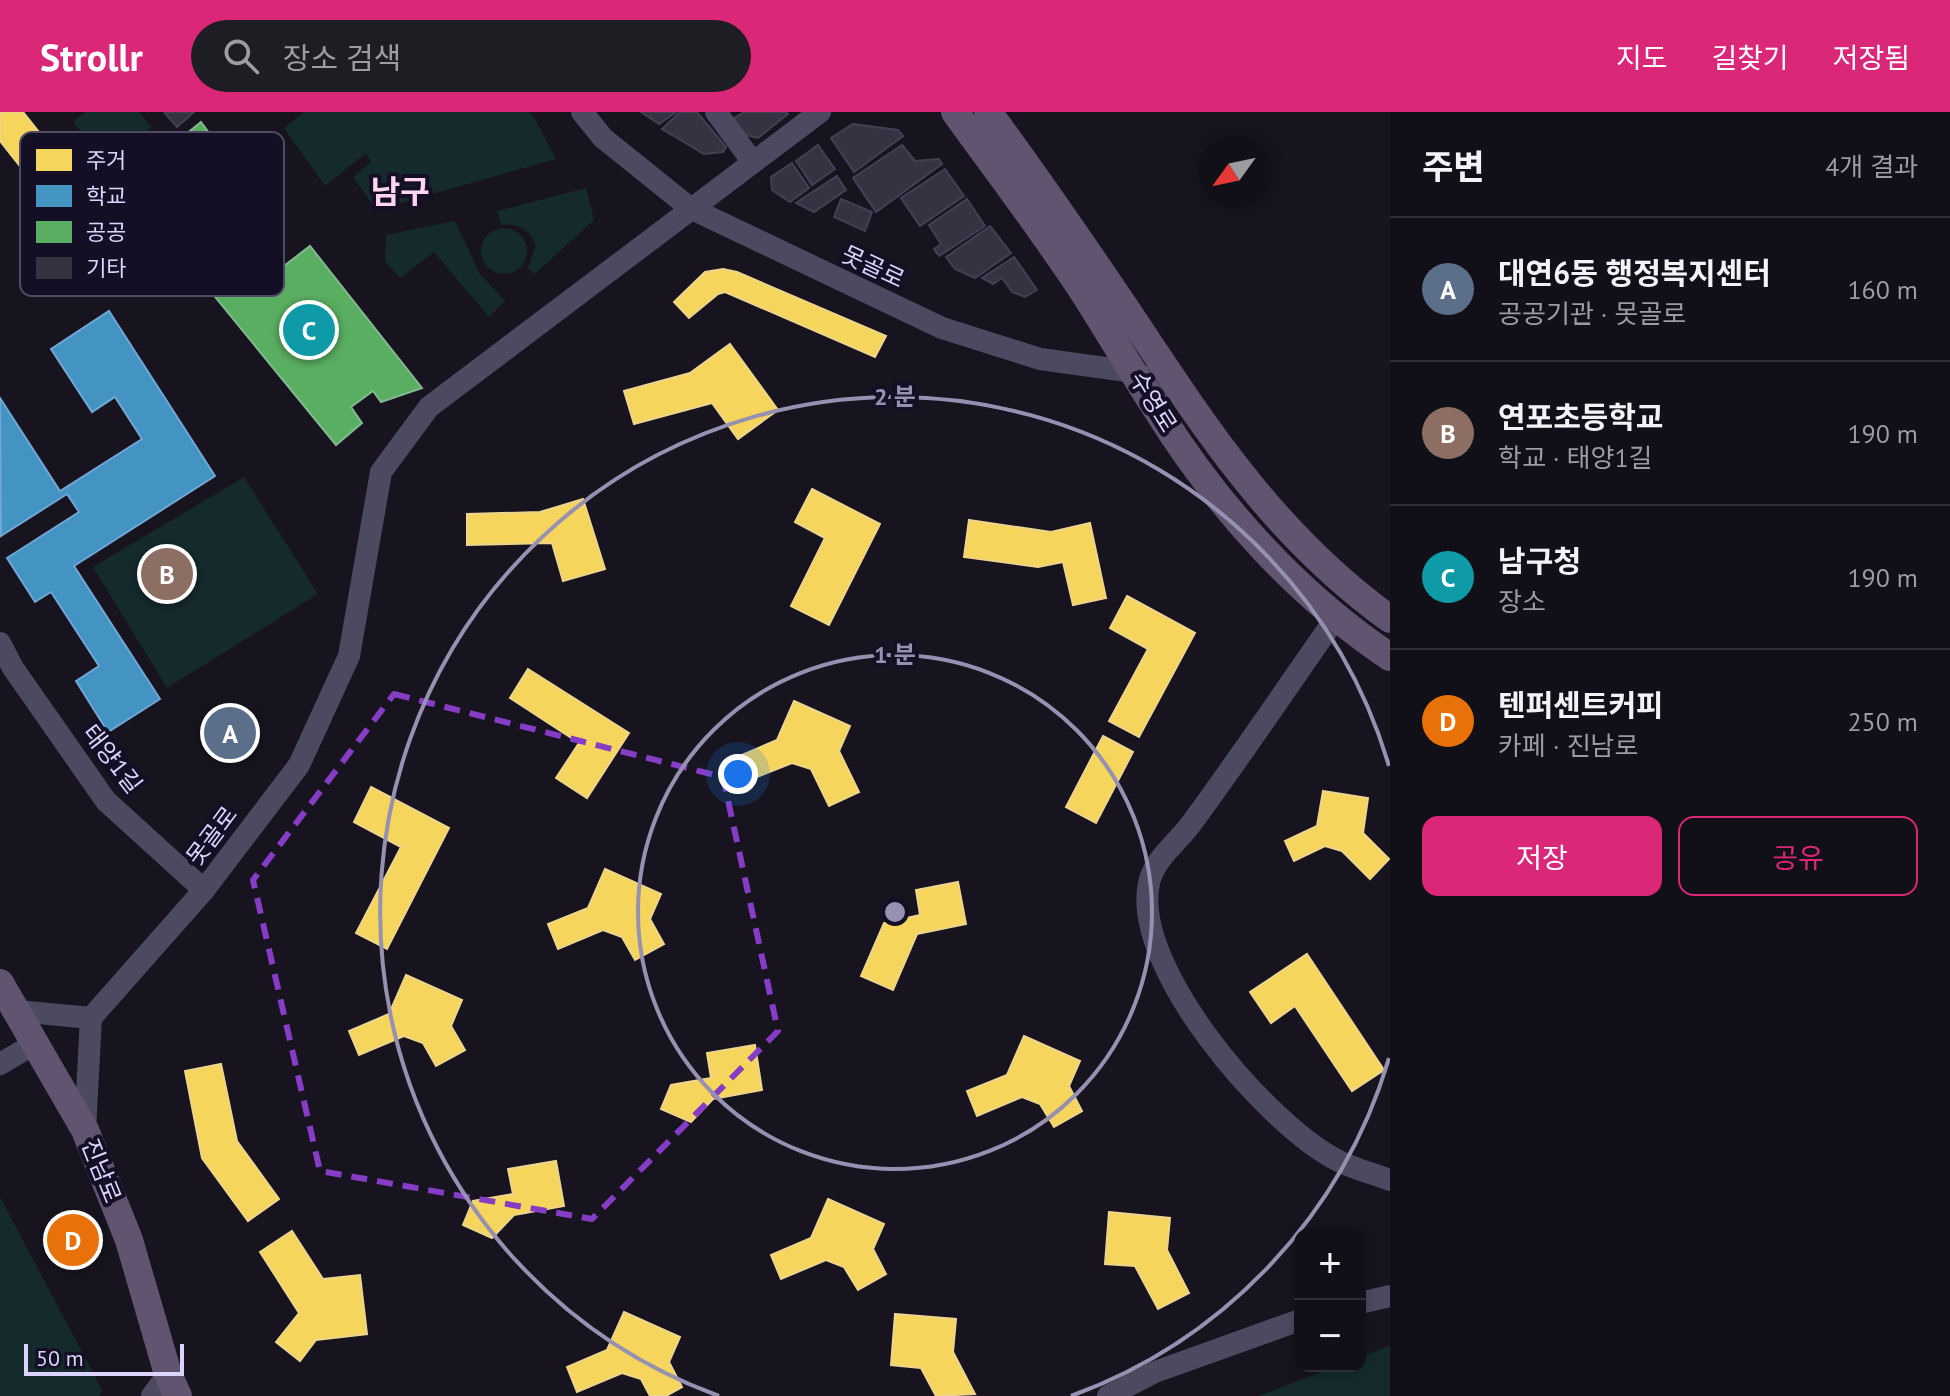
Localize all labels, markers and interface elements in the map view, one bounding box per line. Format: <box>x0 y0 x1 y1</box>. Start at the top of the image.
search box <box>191 20 751 92</box>
text: Strollr <box>40 32 143 81</box>
icon: search <box>219 34 263 78</box>
text: 장소 검색 <box>283 38 401 77</box>
text: 지도 <box>1616 39 1667 76</box>
text: 길찾기 <box>1711 39 1789 76</box>
text: 저장됨 <box>1833 39 1910 76</box>
legend <box>20 132 284 296</box>
north arrow <box>1198 136 1270 208</box>
text: 주변 <box>1422 144 1485 188</box>
text: 주거 <box>86 146 126 174</box>
text: 4개 결과 <box>1825 150 1918 183</box>
district label: 남구 <box>371 170 429 212</box>
text: 학교 <box>86 182 126 210</box>
text: 공공 <box>86 218 126 246</box>
street label: 못골로 <box>837 238 910 295</box>
text: 대연6동 행정복지센터 <box>1498 253 1771 292</box>
text: 기타 <box>86 254 126 282</box>
text: A <box>1440 273 1456 306</box>
text: 160 m <box>1847 273 1918 306</box>
text: 공공기관 · 못골로 <box>1498 297 1686 330</box>
pin: C <box>283 300 335 360</box>
street label: 수영로 <box>1123 365 1184 438</box>
text: 2 분 <box>874 381 916 412</box>
text: 연포초등학교 <box>1498 397 1664 436</box>
text: B <box>1440 417 1456 450</box>
text: 190 m <box>1847 417 1918 450</box>
text: 학교 · 태양1길 <box>1498 441 1653 474</box>
text: 남구청 <box>1498 541 1581 580</box>
pin: B <box>141 544 193 604</box>
text: C <box>1441 561 1455 594</box>
text: 190 m <box>1847 561 1918 594</box>
text: 장소 <box>1498 585 1546 618</box>
text: 1 분 <box>874 639 916 670</box>
text: 텐퍼센트커피 <box>1498 685 1664 724</box>
pin: A <box>204 703 256 763</box>
text: D <box>1440 705 1456 738</box>
text: 250 m <box>1847 705 1918 738</box>
street label: 태양1길 <box>76 718 149 799</box>
text: 카페 · 진남로 <box>1498 729 1638 762</box>
your location <box>718 754 758 794</box>
street label: 못골로 <box>179 800 244 871</box>
button: 저장 <box>1422 816 1662 896</box>
button: 공유 <box>1678 816 1918 896</box>
centre of rings <box>881 898 909 926</box>
street label: 진남로 <box>75 1134 128 1207</box>
pin: D <box>47 1210 99 1270</box>
map controls <box>1294 1228 1366 1372</box>
button: + <box>1294 1228 1366 1300</box>
button: − <box>1294 1300 1366 1372</box>
scale bar <box>24 1340 184 1376</box>
text: 50 m <box>36 1344 84 1372</box>

